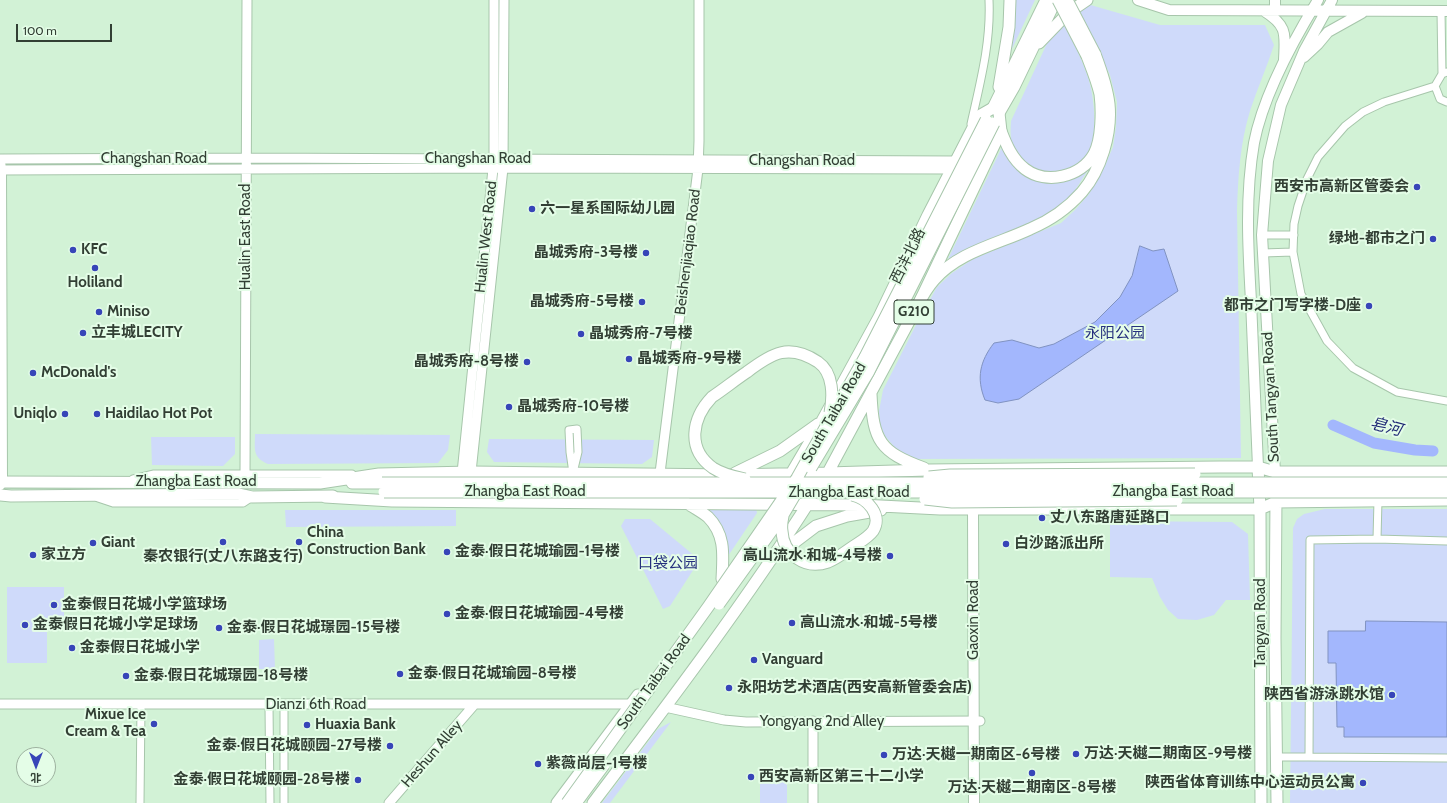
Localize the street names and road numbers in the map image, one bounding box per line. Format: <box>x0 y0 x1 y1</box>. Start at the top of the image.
street label: Changshan Road <box>101 150 207 168</box>
street label: Changshan Road <box>425 150 531 168</box>
street label: Changshan Road <box>749 152 855 170</box>
street label: Hualin West Road <box>471 180 501 294</box>
street label: Hualin East Road <box>237 184 255 290</box>
street label: Beishenjiaqiao Road <box>671 188 705 316</box>
street label: 西沣北路 <box>887 225 929 287</box>
road number: G210 <box>894 300 934 324</box>
street label: South Tangyan Road <box>1259 331 1283 463</box>
street label: South Taibai Road <box>798 359 870 467</box>
street label: Zhangba East Road <box>135 473 257 491</box>
street label: Zhangba East Road <box>464 483 586 501</box>
street label: Zhangba East Road <box>1112 483 1234 501</box>
street label: Zhangba East Road <box>788 484 910 502</box>
street label: Tangyan Road <box>1252 578 1270 668</box>
street label: Gaoxin Road <box>965 580 983 660</box>
street label: South Taibai Road <box>613 631 695 733</box>
street label: Dianzi 6th Road <box>266 696 366 714</box>
street label: Yongyang 2nd Alley <box>760 713 884 731</box>
street label: Heshun Alley <box>398 717 466 791</box>

